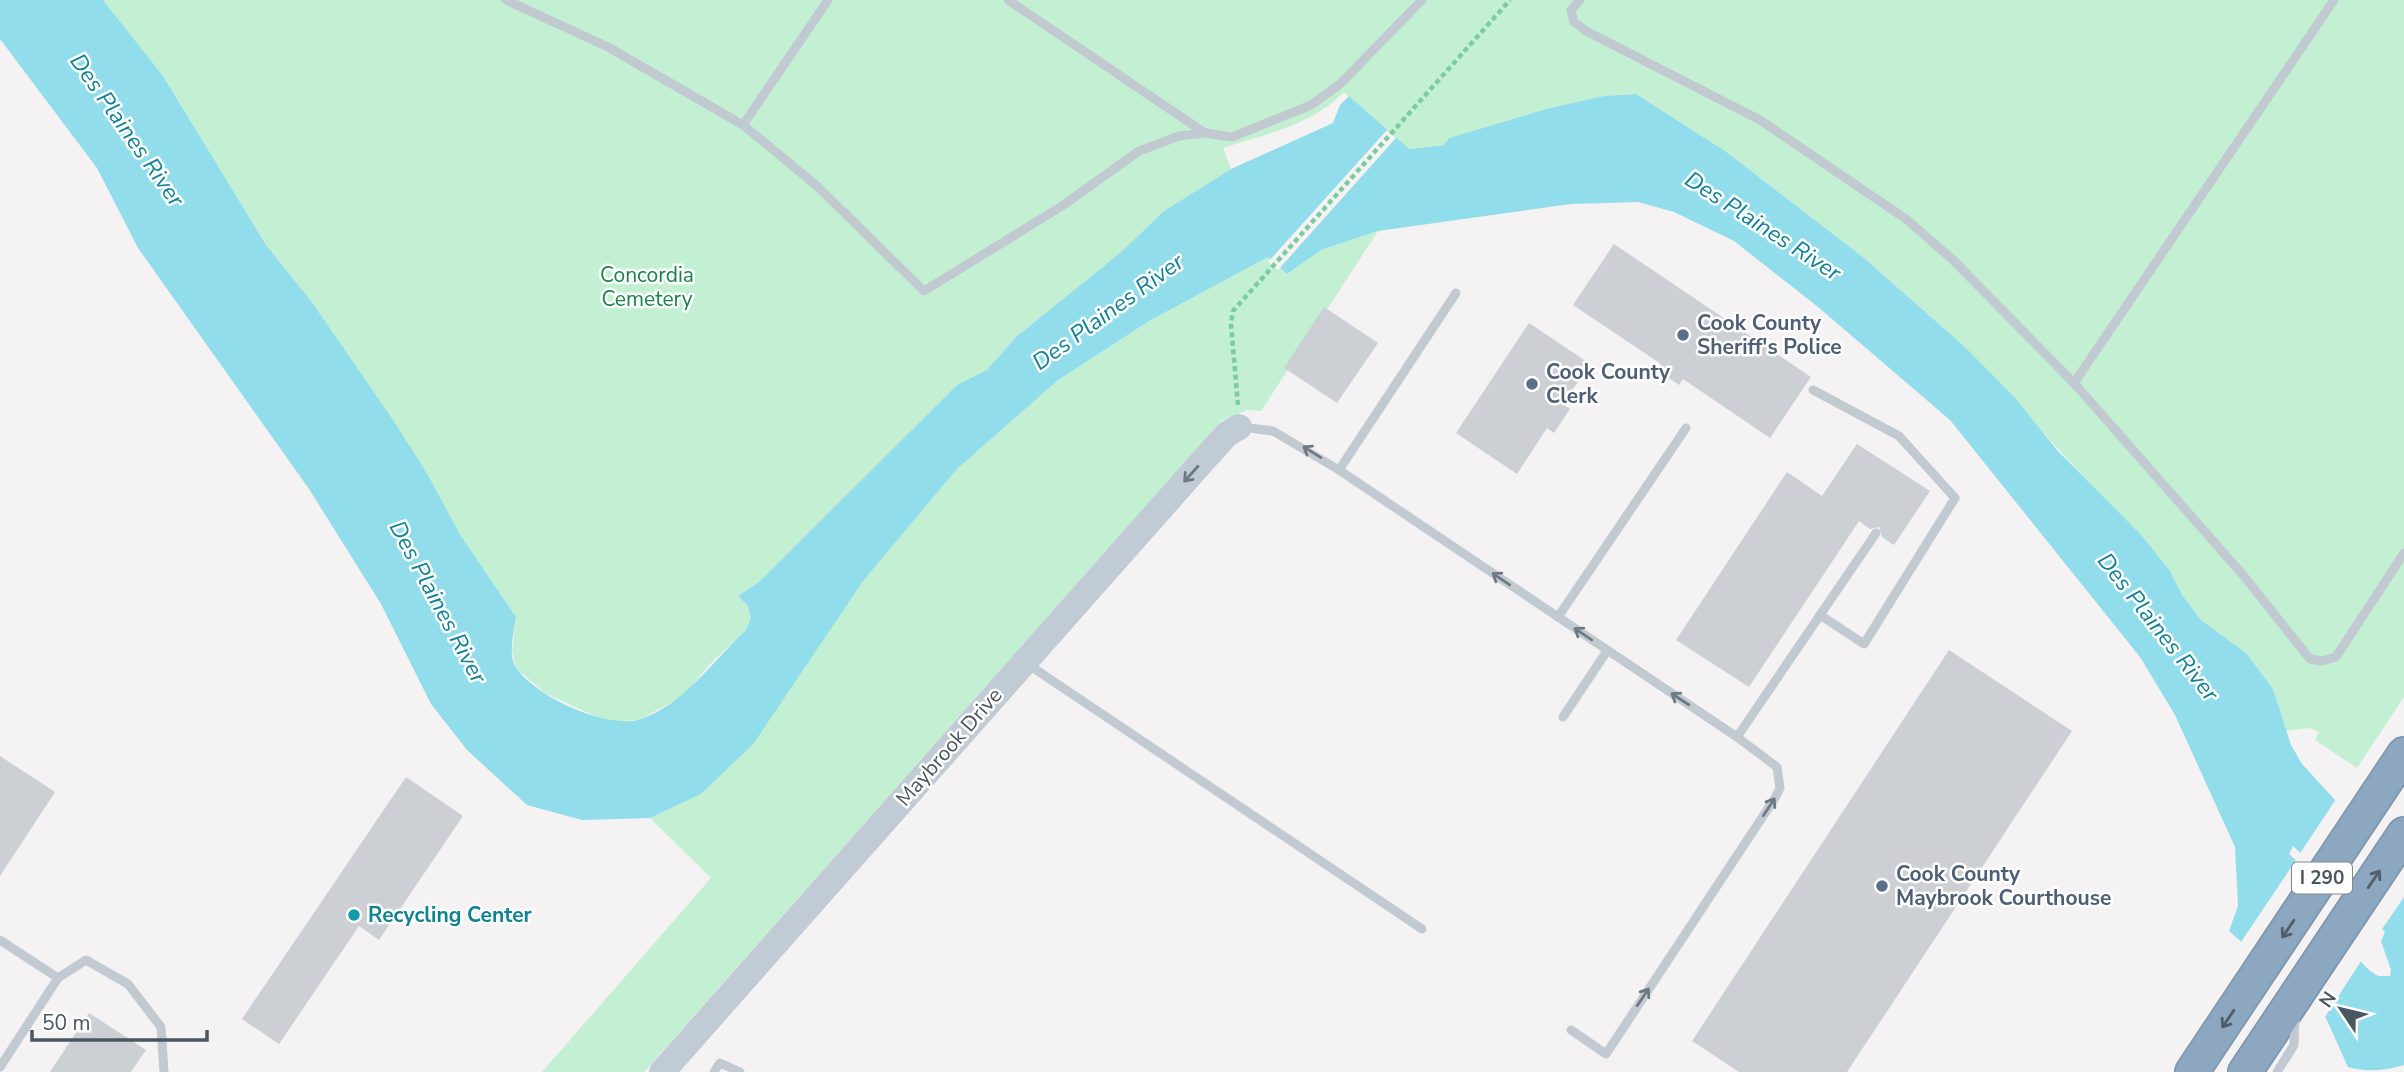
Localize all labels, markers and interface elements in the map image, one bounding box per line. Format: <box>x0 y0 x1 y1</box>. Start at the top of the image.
water label: Des Plaines River <box>63 47 192 213</box>
water label: Des Plaines River <box>1679 164 1848 289</box>
water label: Des Plaines River <box>1026 246 1191 378</box>
park label: Concordia Cemetery <box>600 261 694 313</box>
place label: Cook County Sheriff's Police <box>1697 309 1842 361</box>
marker: Cook County Sheriff's Police <box>1675 327 1691 343</box>
place label: Cook County Clerk <box>1546 358 1671 410</box>
marker: Cook County Clerk <box>1524 376 1540 392</box>
one-way arrow <box>1303 445 1322 460</box>
one-way arrow <box>1183 465 1199 483</box>
water label: Des Plaines River <box>382 515 494 690</box>
water label: Des Plaines River <box>2090 546 2226 708</box>
one-way arrow <box>1492 572 1511 586</box>
one-way arrow <box>1573 627 1593 641</box>
street label: Maybrook Drive <box>890 682 1008 812</box>
one-way arrow <box>1671 692 1691 706</box>
one-way arrow <box>1762 798 1776 817</box>
place label: Cook County Maybrook Courthouse <box>1896 860 2111 912</box>
road number: I 290 <box>2292 862 2352 894</box>
one-way arrow <box>2367 870 2381 889</box>
marker: Cook County Maybrook Courthouse <box>1874 878 1890 894</box>
place label: Recycling Center <box>368 901 533 929</box>
marker: Recycling Center <box>346 907 362 923</box>
one-way arrow <box>2281 919 2295 938</box>
north arrow <box>2306 974 2376 1044</box>
one-way arrow <box>1637 987 1651 1007</box>
text: N <box>2313 987 2343 1013</box>
scale bar <box>32 998 206 1042</box>
one-way arrow <box>2221 1008 2235 1028</box>
text: 50 m <box>42 1009 91 1037</box>

